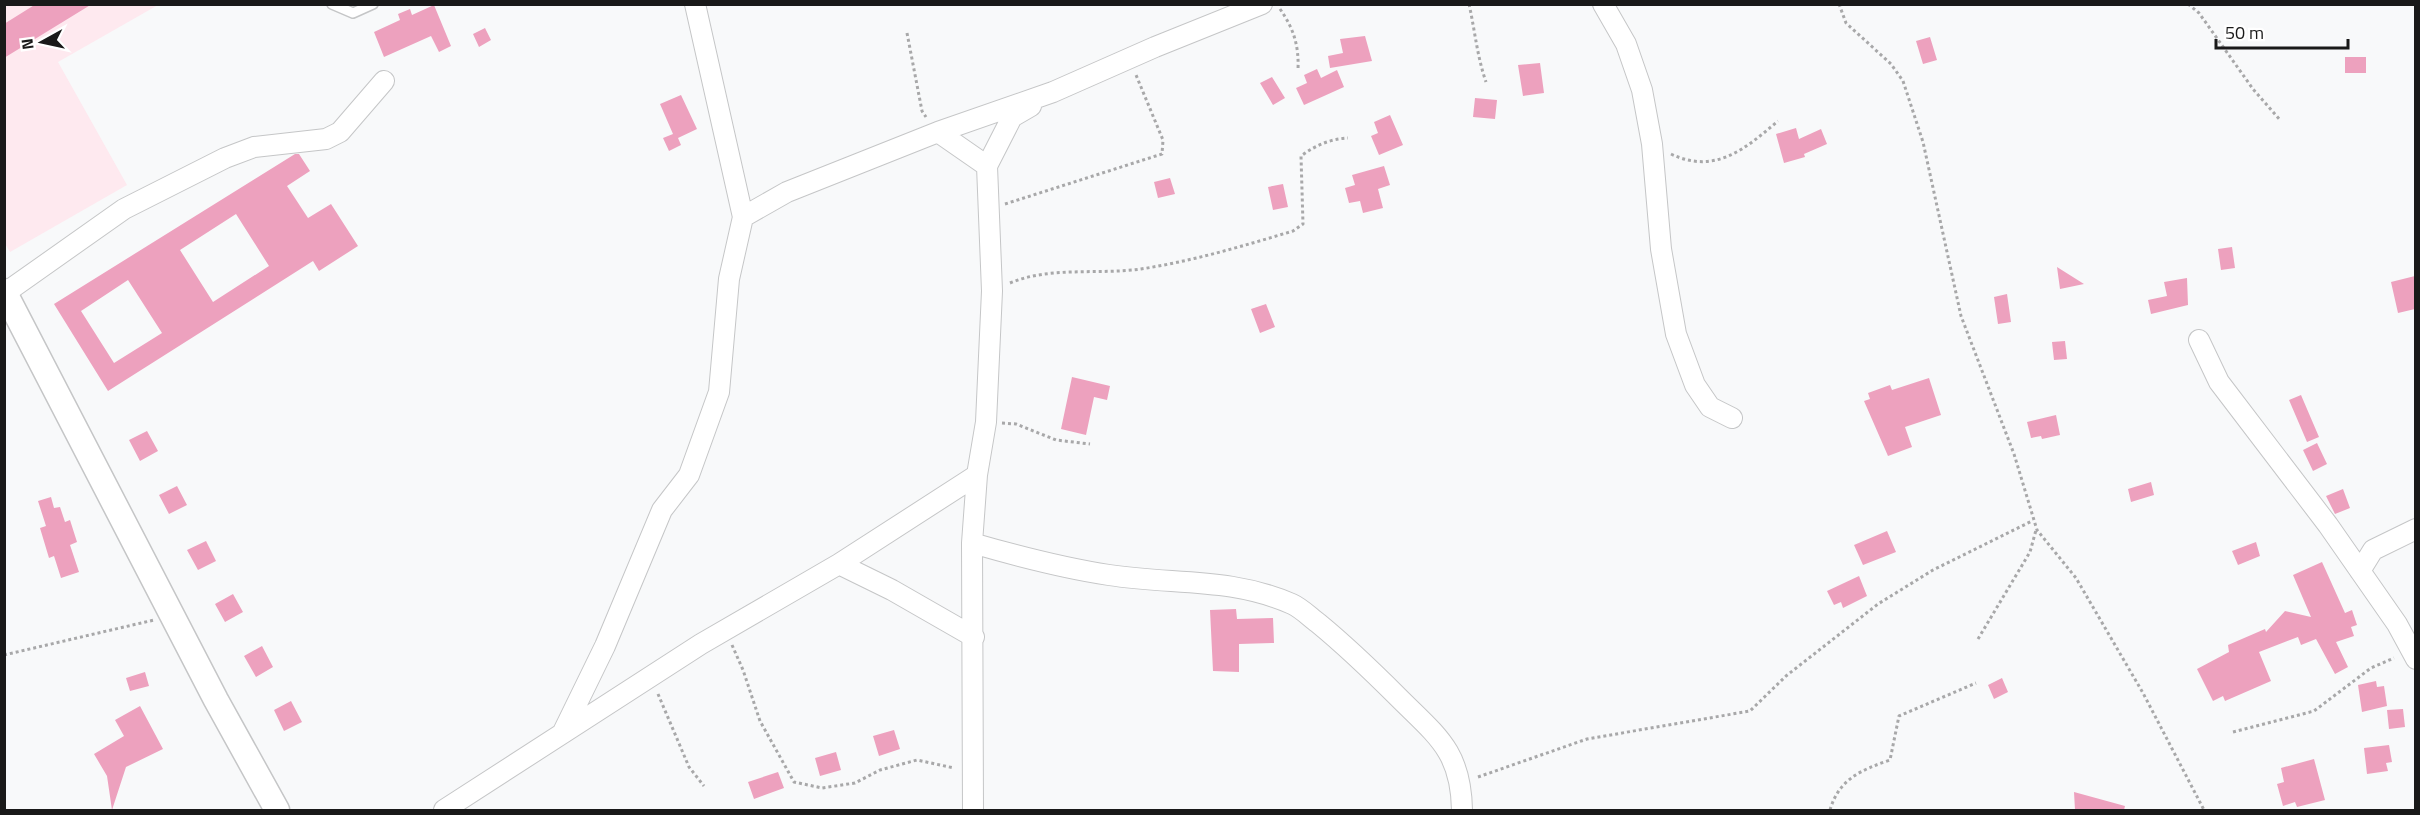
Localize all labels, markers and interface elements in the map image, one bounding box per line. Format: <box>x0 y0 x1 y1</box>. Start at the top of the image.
north arrow <box>12 12 72 72</box>
scale bar <box>2216 12 2348 50</box>
text: 50 m <box>2225 19 2264 46</box>
text: N <box>14 37 40 51</box>

